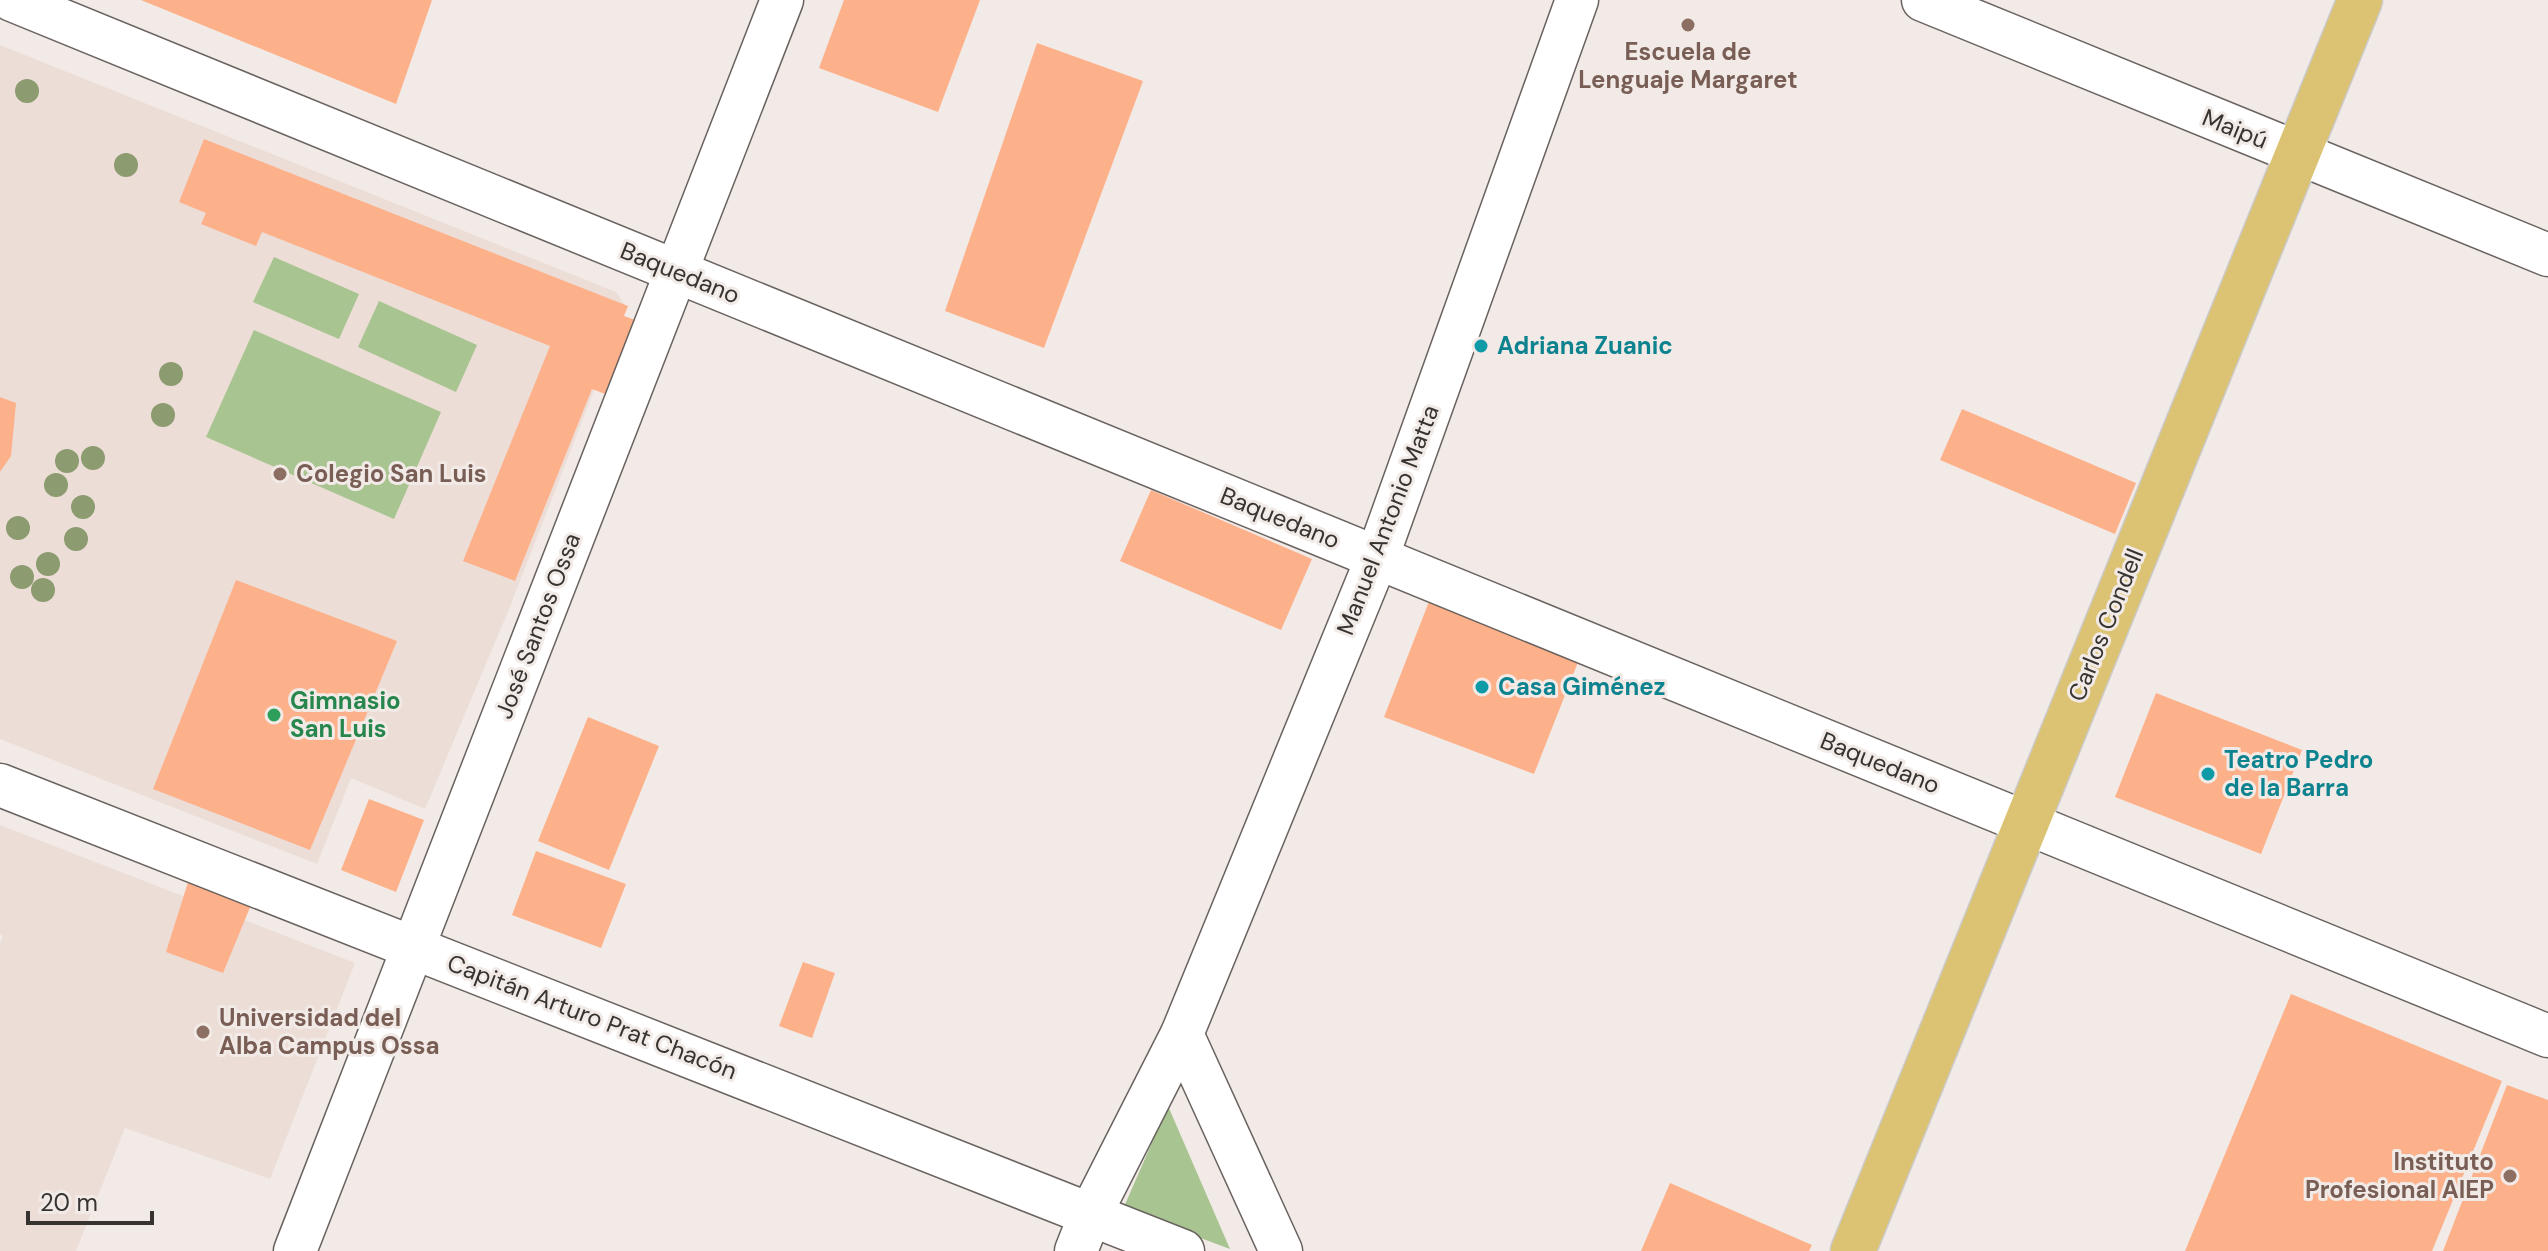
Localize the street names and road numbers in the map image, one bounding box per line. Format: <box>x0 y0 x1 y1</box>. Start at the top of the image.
street label: Maipú <box>2198 101 2272 156</box>
street label: Baquedano <box>616 235 744 311</box>
street label: Manuel Antonio Matta <box>1329 400 1446 639</box>
street label: Baquedano <box>1216 480 1344 556</box>
street label: José Santos Ossa <box>488 529 587 723</box>
street label: Carlos Condell <box>2061 544 2150 706</box>
street label: Baquedano <box>1816 725 1944 801</box>
street label: Capitán Arturo Prat Chacón <box>443 947 741 1086</box>

